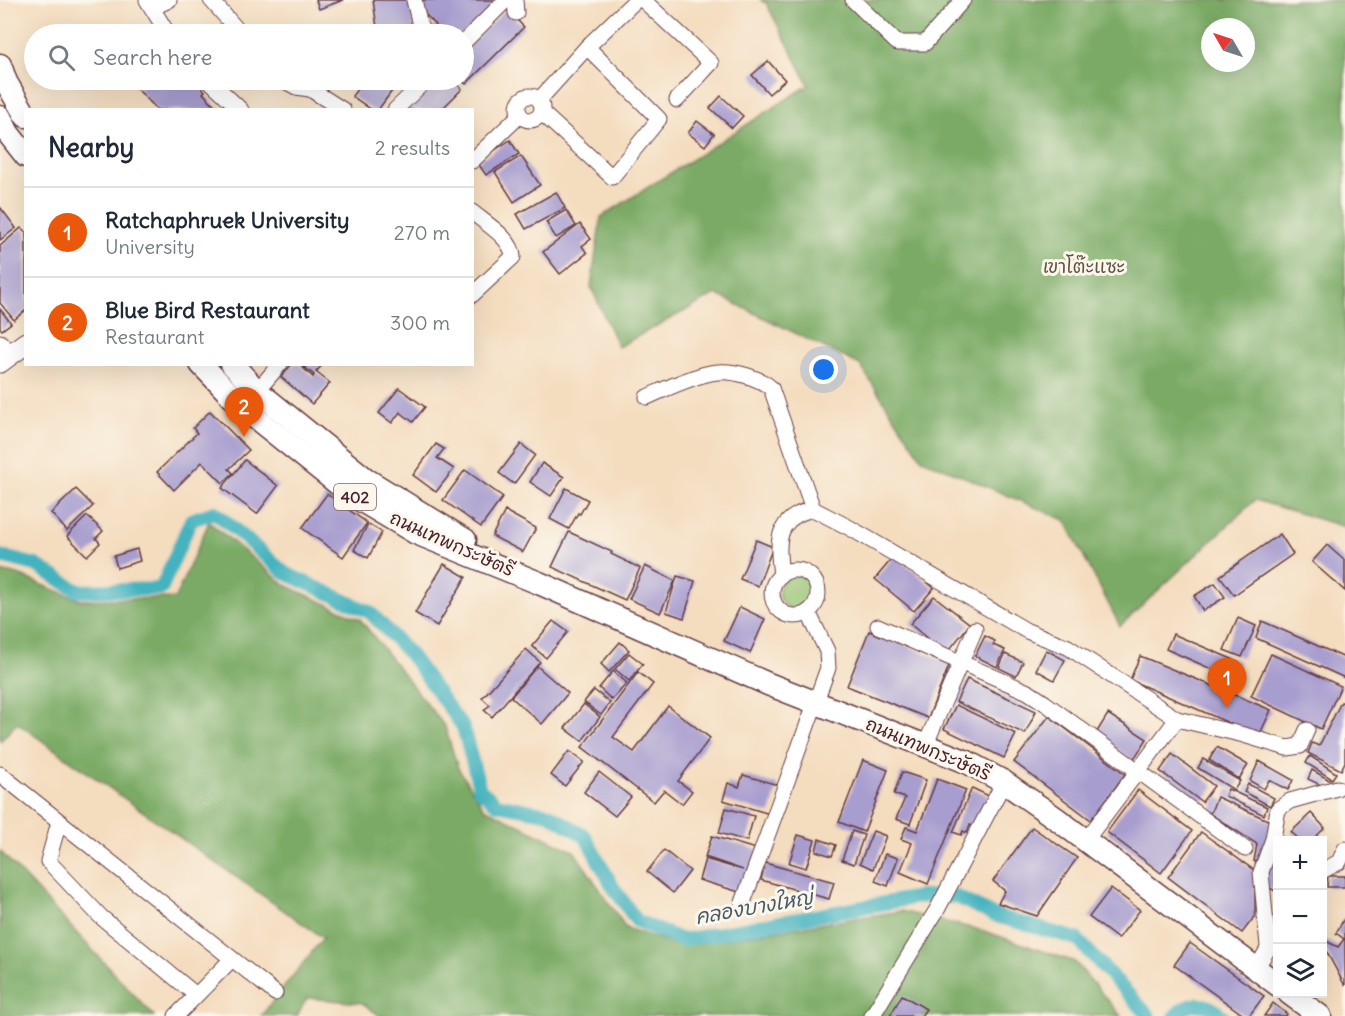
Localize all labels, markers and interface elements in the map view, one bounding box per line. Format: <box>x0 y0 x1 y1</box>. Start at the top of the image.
north arrow <box>1201 18 1255 72</box>
search box <box>24 24 474 90</box>
icon: search <box>45 41 78 74</box>
text: Search here <box>93 43 212 71</box>
text: Nearby <box>48 131 134 164</box>
text: 2 results <box>375 135 450 160</box>
text: Ratchaphruek University <box>105 206 349 234</box>
text: 1 <box>64 220 71 245</box>
text: 270 m <box>394 220 450 245</box>
text: University <box>105 234 195 259</box>
park label: เขาโต๊ะแซะ <box>1043 254 1125 278</box>
text: Blue Bird Restaurant <box>105 296 310 324</box>
text: 2 <box>62 310 73 335</box>
text: 300 m <box>390 310 450 335</box>
text: Restaurant <box>105 324 204 349</box>
your location <box>809 355 838 384</box>
pin: 2 <box>224 388 264 437</box>
road number: 402 <box>334 484 376 510</box>
street label: ถนนเทพกระษัตรี <box>386 506 518 581</box>
pin: 1 <box>1208 658 1246 708</box>
street label: ถนนเทพกระษัตรี <box>862 712 994 785</box>
map controls <box>1273 836 1327 998</box>
button: + <box>1273 836 1327 890</box>
water label: คลองบางใหญ่ <box>693 883 819 929</box>
button: − <box>1273 890 1327 944</box>
button: layers <box>1273 944 1327 998</box>

